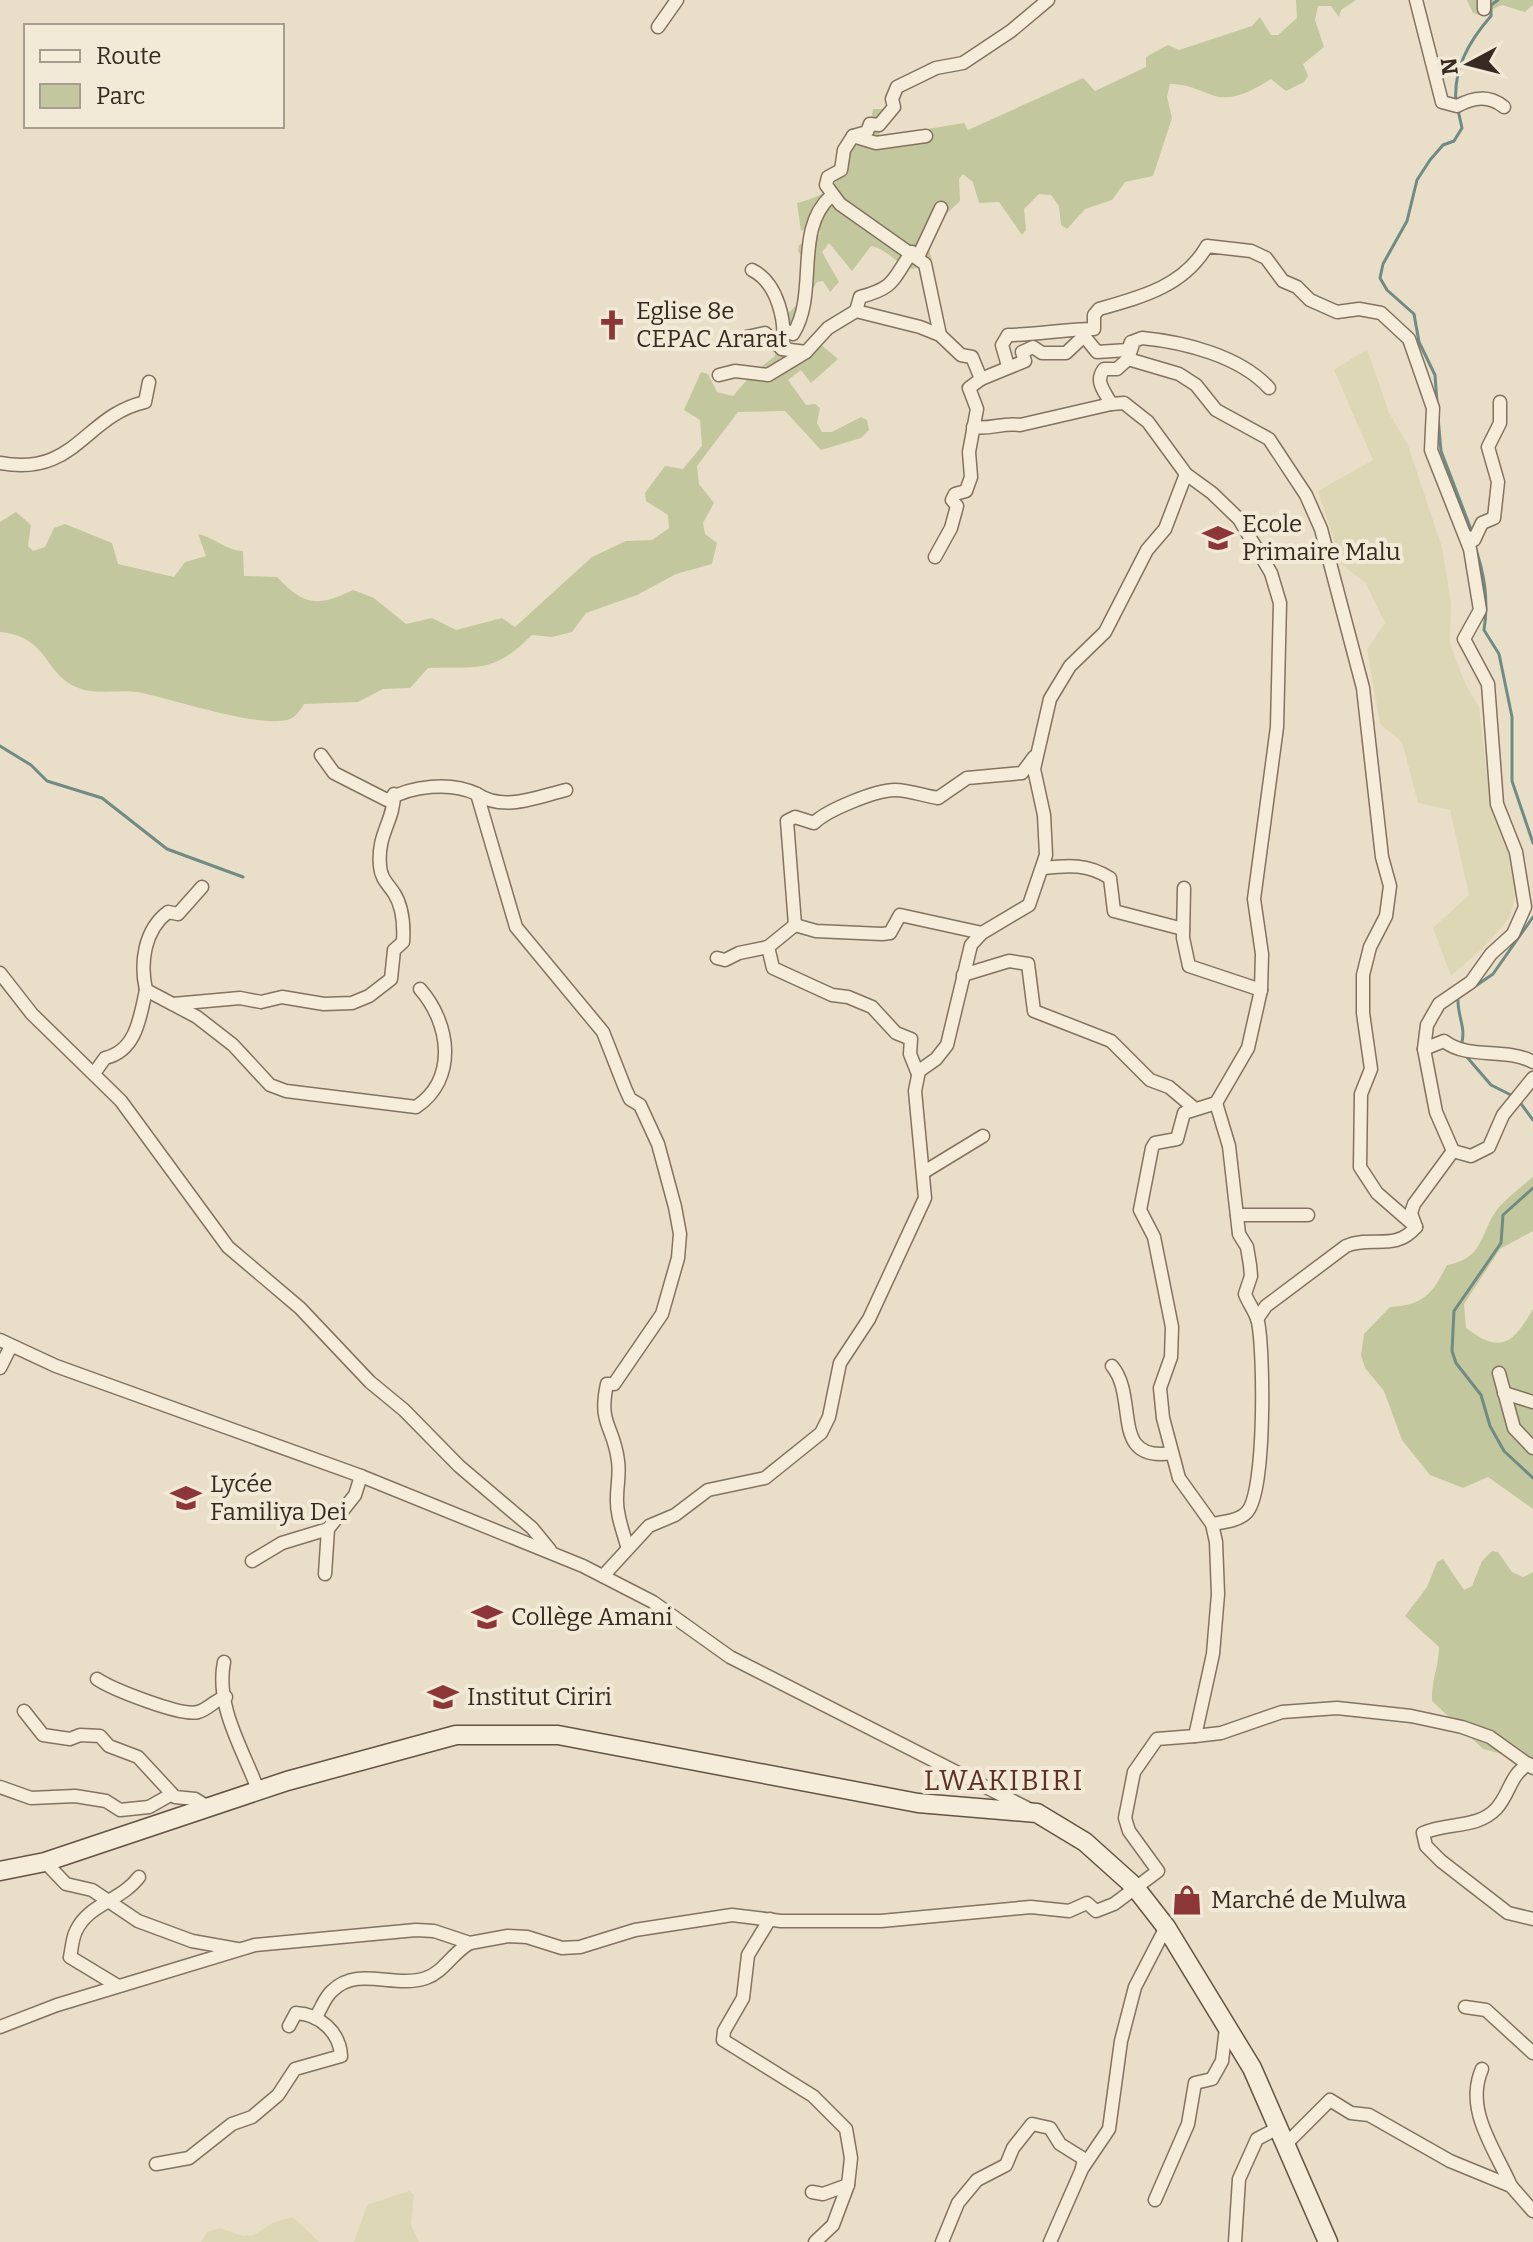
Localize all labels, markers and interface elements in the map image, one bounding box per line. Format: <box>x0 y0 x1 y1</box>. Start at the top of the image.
legend <box>24 24 284 128</box>
north arrow <box>1429 24 1509 104</box>
text: Route <box>96 42 161 70</box>
text: N <box>1435 56 1464 76</box>
text: Parc <box>96 82 145 110</box>
place label: Eglise 8e CEPAC Ararat <box>636 297 788 353</box>
church icon: Eglise 8e CEPAC Ararat <box>595 308 629 342</box>
place label: Ecole Primaire Malu <box>1242 510 1401 566</box>
school or university icon: Ecole Primaire Malu <box>1201 521 1235 555</box>
place label: Lycée Familiya Dei <box>210 1470 347 1526</box>
school or university icon: Lycée Familiya Dei <box>169 1481 203 1515</box>
school or university icon: Collège Amani <box>470 1600 504 1634</box>
place label: Collège Amani <box>511 1603 673 1631</box>
school or university icon: Institut Ciriri <box>426 1680 460 1714</box>
place label: Institut Ciriri <box>467 1683 612 1711</box>
district label: LWAKIBIRI <box>924 1764 1084 1797</box>
shop icon: Marché de Mulwa <box>1170 1883 1204 1917</box>
place label: Marché de Mulwa <box>1211 1886 1407 1914</box>

